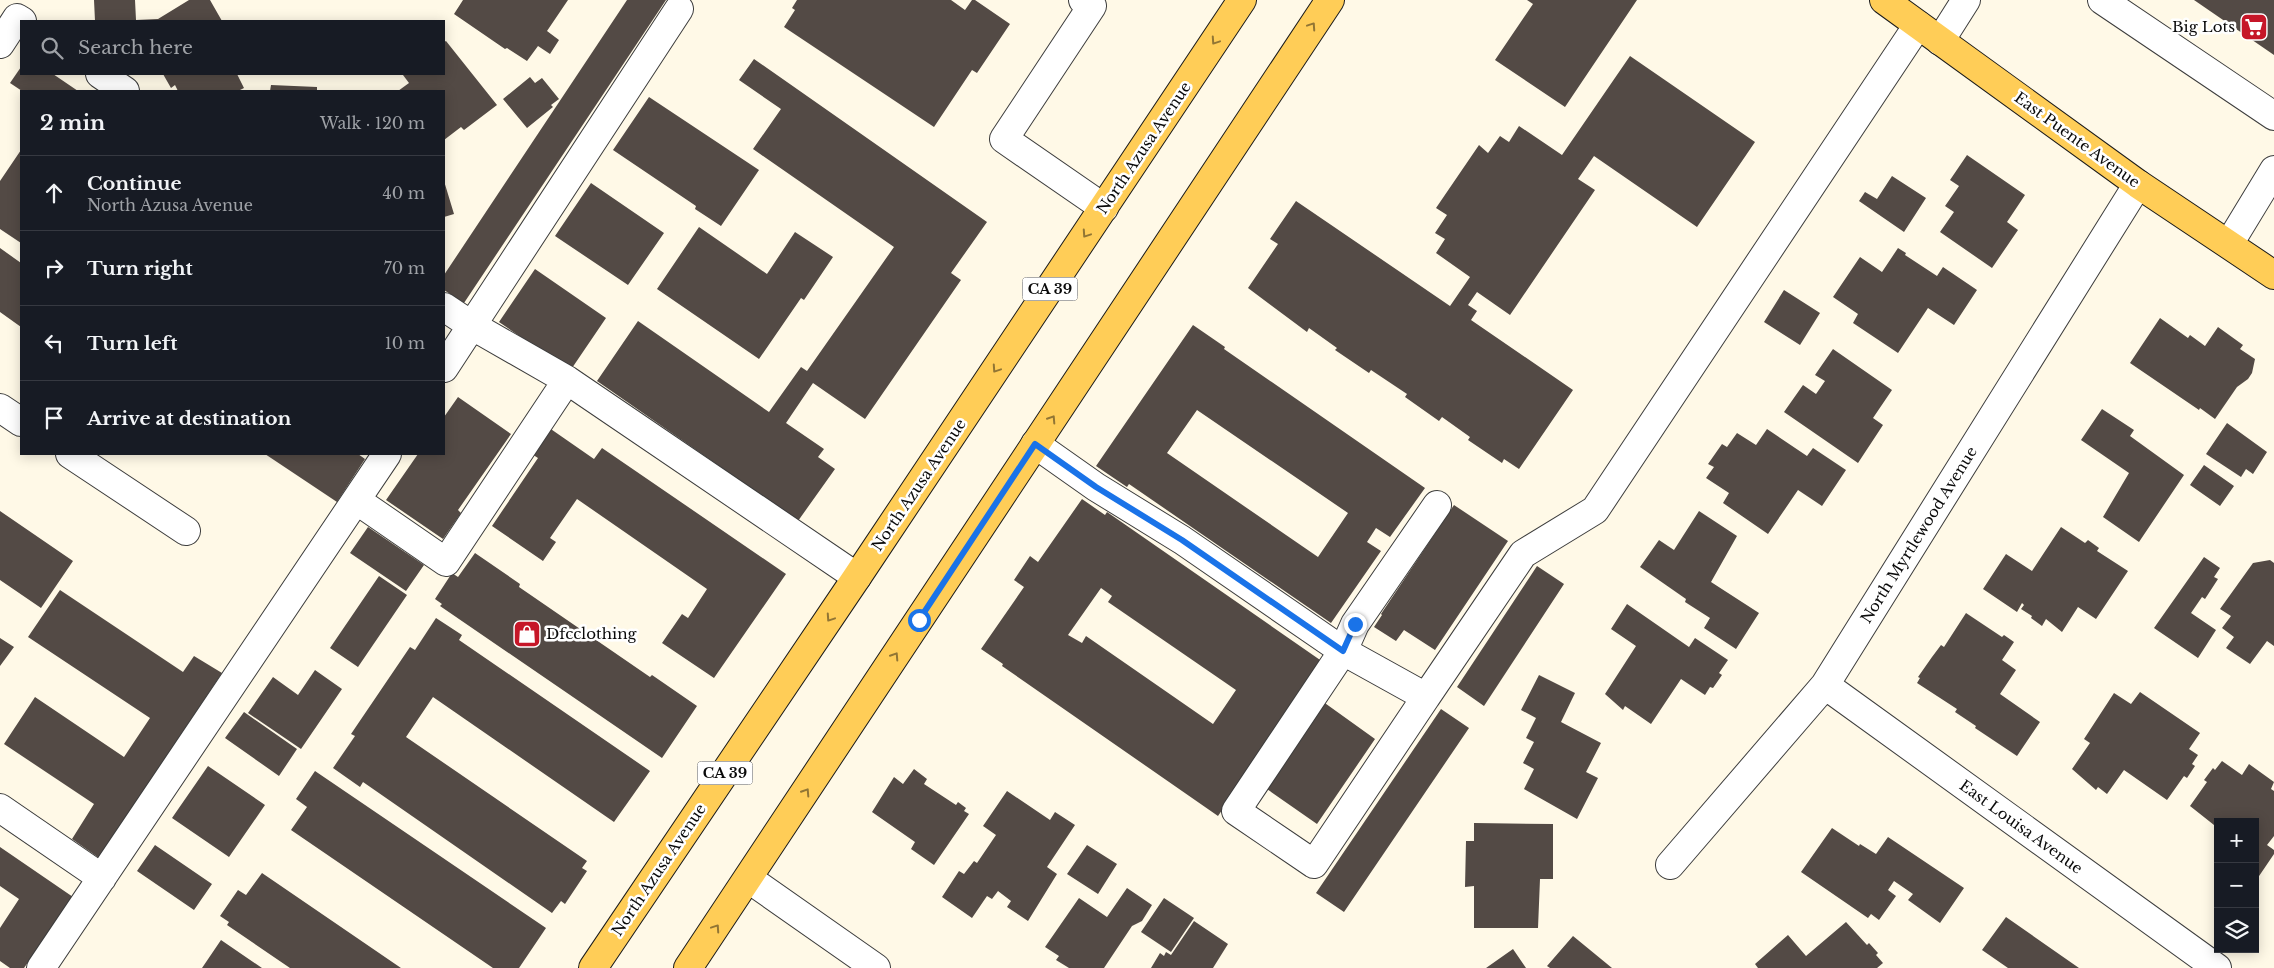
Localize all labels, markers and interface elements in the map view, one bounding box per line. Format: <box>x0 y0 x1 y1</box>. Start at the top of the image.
supermarket icon: Big Lots <box>2239 12 2269 42</box>
place label: Big Lots <box>2172 17 2235 36</box>
search box <box>20 20 445 75</box>
one-way arrow <box>1306 22 1316 31</box>
icon: search <box>38 34 66 62</box>
one-way arrow <box>1212 35 1221 44</box>
text: Search here <box>78 36 193 59</box>
street label: North Azusa Avenue <box>1092 78 1195 217</box>
street label: East Puente Avenue <box>2011 88 2144 191</box>
text: 2 min <box>40 110 105 136</box>
text: Walk · 120 m <box>320 113 425 133</box>
text: Continue <box>87 172 182 195</box>
icon: ahead <box>40 179 68 207</box>
text: 40 m <box>382 183 425 203</box>
text: North Azusa Avenue <box>87 195 253 215</box>
one-way arrow <box>1083 229 1093 238</box>
icon: right <box>40 254 68 282</box>
text: Turn right <box>87 257 193 280</box>
text: 70 m <box>384 258 425 278</box>
road number: CA 39 <box>1022 278 1078 300</box>
icon: left <box>40 329 68 357</box>
text: Turn left <box>87 332 178 355</box>
text: 10 m <box>385 333 425 353</box>
one-way arrow <box>993 363 1002 373</box>
icon: arrive <box>40 404 68 432</box>
text: Arrive at destination <box>87 407 291 430</box>
street label: North Azusa Avenue <box>867 415 970 554</box>
one-way arrow <box>1046 415 1055 424</box>
street label: North Myrtlewood Avenue <box>1856 443 1981 627</box>
route start <box>908 609 931 632</box>
one-way arrow <box>827 612 836 621</box>
route end <box>1344 613 1367 636</box>
shop icon: Dfcclothing <box>512 619 542 649</box>
place label: Dfcclothing <box>546 624 637 643</box>
one-way arrow <box>889 653 898 662</box>
road number: CA 39 <box>698 761 752 784</box>
street label: East Louisa Avenue <box>1956 776 2087 878</box>
one-way arrow <box>799 788 809 797</box>
street label: North Azusa Avenue <box>607 800 710 939</box>
map controls <box>2214 818 2259 953</box>
button: + <box>2214 818 2259 863</box>
button: − <box>2214 863 2259 908</box>
button: layers <box>2214 908 2259 953</box>
one-way arrow <box>710 924 719 933</box>

